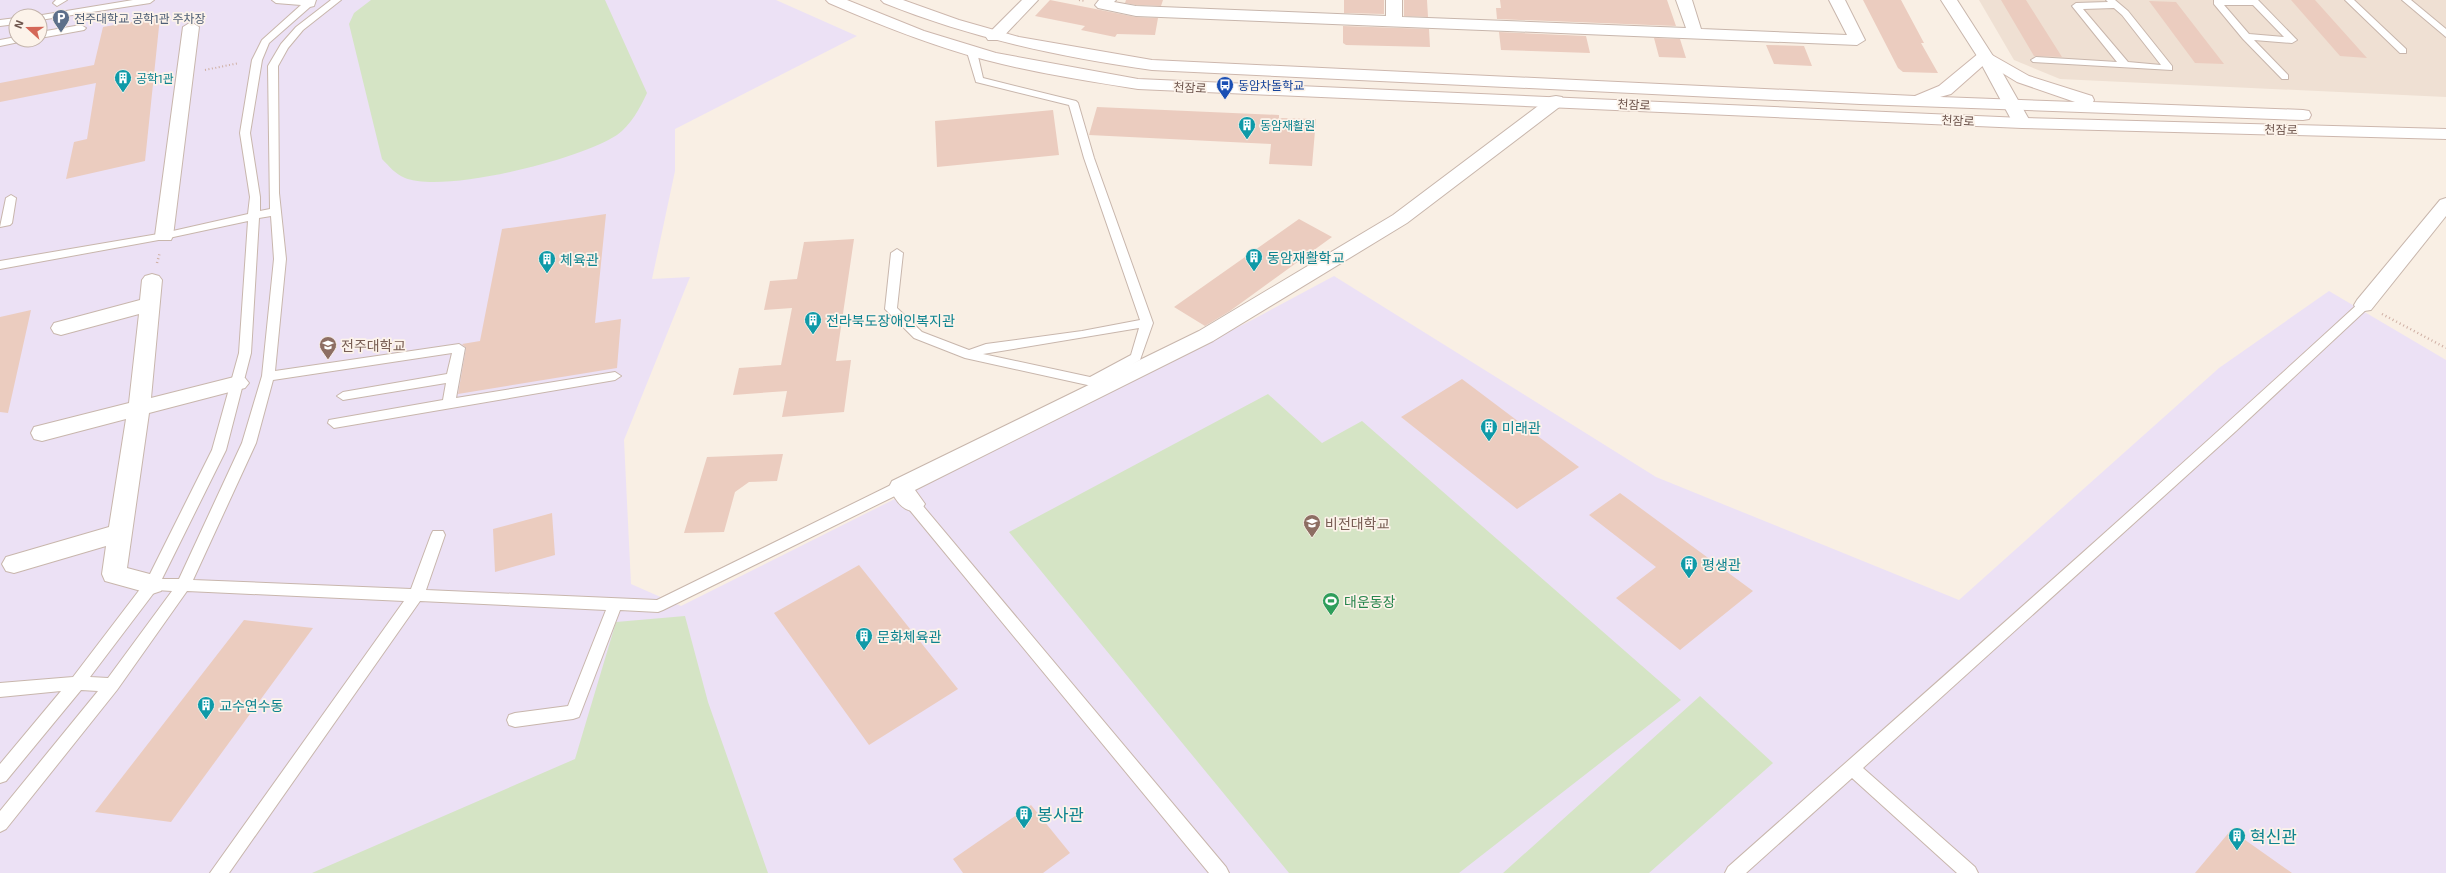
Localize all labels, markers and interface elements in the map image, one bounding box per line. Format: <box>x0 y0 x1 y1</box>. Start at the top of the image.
north arrow <box>8 8 48 48</box>
parking icon: 전주대학교 공학1관 주차장 <box>51 8 71 33</box>
place label: 전주대학교 공학1관 주차장 <box>74 11 206 25</box>
text: N <box>11 18 26 30</box>
building icon: 공학1관 <box>113 68 133 93</box>
place label: 공학1관 <box>136 71 174 85</box>
bus stop icon: 동암차돌학교 <box>1215 75 1235 100</box>
place label: 동암차돌학교 <box>1238 78 1304 92</box>
street label: 천잠로 <box>1173 79 1207 95</box>
street label: 천잠로 <box>1617 96 1651 112</box>
street label: 천잠로 <box>1941 112 1975 128</box>
building icon: 동암재활원 <box>1237 115 1257 140</box>
place label: 동암재활원 <box>1260 118 1315 132</box>
street label: 천잠로 <box>2264 122 2298 136</box>
building icon: 동암재활학교 <box>1244 247 1264 272</box>
building icon: 체육관 <box>537 249 557 274</box>
place label: 동암재활학교 <box>1267 249 1344 266</box>
place label: 체육관 <box>560 251 599 268</box>
building icon: 전라북도장애인복지관 <box>803 310 823 335</box>
place label: 전라북도장애인복지관 <box>826 312 955 329</box>
school or university icon: 전주대학교 <box>318 335 338 360</box>
place label: 전주대학교 <box>341 337 406 354</box>
building icon: 미래관 <box>1479 417 1499 442</box>
place label: 미래관 <box>1502 419 1541 436</box>
school or university icon: 비전대학교 <box>1302 513 1322 538</box>
place label: 비전대학교 <box>1325 515 1390 532</box>
building icon: 평생관 <box>1679 554 1699 579</box>
place label: 평생관 <box>1702 556 1741 573</box>
sports icon: 대운동장 <box>1321 591 1341 616</box>
place label: 대운동장 <box>1344 593 1396 610</box>
building icon: 문화체육관 <box>854 626 874 651</box>
place label: 문화체육관 <box>877 628 942 645</box>
building icon: 교수연수동 <box>196 695 216 720</box>
place label: 교수연수동 <box>219 697 284 714</box>
building icon: 봉사관 <box>1014 804 1034 829</box>
place label: 봉사관 <box>1037 804 1084 824</box>
building icon: 혁신관 <box>2227 826 2247 851</box>
place label: 혁신관 <box>2250 826 2297 846</box>

